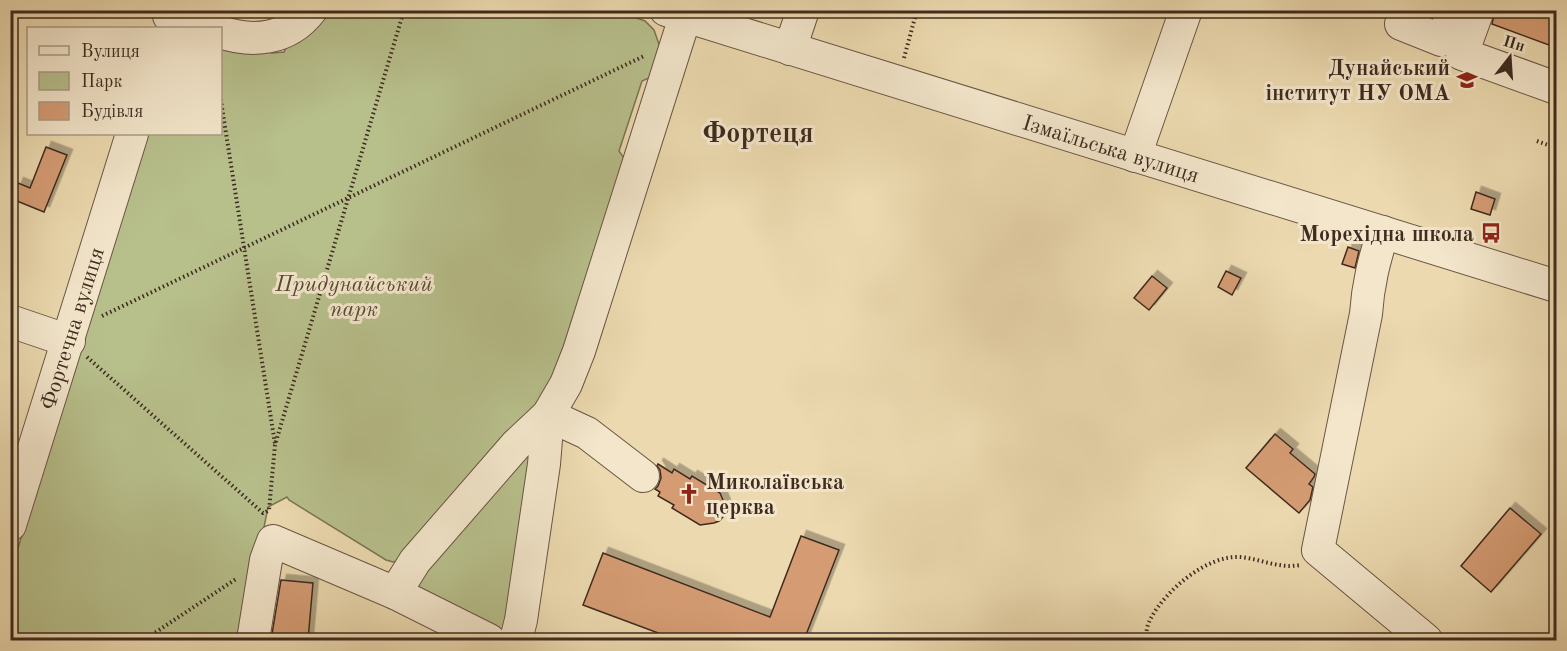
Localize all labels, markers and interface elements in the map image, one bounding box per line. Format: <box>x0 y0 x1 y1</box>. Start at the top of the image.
legend <box>27 27 222 135</box>
north arrow <box>1480 27 1540 87</box>
text: Пн <box>1501 34 1527 55</box>
text: Вулиця <box>81 43 140 61</box>
place label: Дунайський інститут НУ ОМА <box>1265 58 1450 105</box>
school or university icon: Дунайський інститут НУ ОМА <box>1455 68 1479 92</box>
text: Парк <box>81 73 122 91</box>
text: Будівля <box>81 103 143 121</box>
street label: Ізмаїльська вулиця <box>1020 112 1201 188</box>
district label: Фортеця <box>702 121 814 149</box>
bus stop icon: Морехідна школа <box>1479 221 1503 245</box>
place label: Морехідна школа <box>1300 224 1474 246</box>
street label: Фортечна вулиця <box>38 245 109 413</box>
park label: Придунайський парк <box>274 274 433 321</box>
place label: Миколаївська церква <box>706 472 844 519</box>
church icon: Миколаївська церква <box>677 482 701 506</box>

